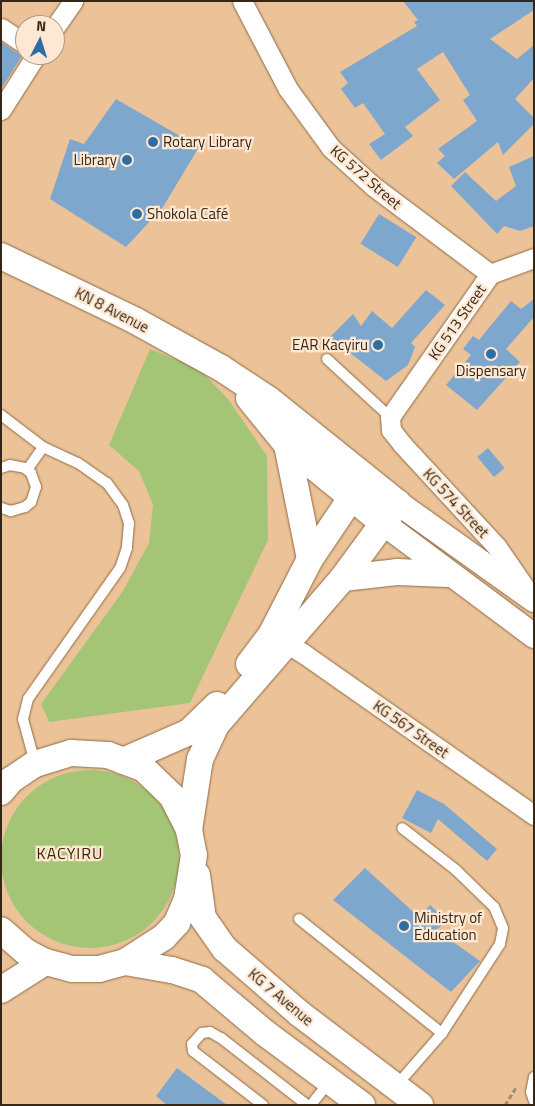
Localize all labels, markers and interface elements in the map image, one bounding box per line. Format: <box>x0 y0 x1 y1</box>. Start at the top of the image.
north arrow <box>15 15 65 65</box>
text: N <box>36 15 47 36</box>
place label: Rotary Library <box>163 133 252 151</box>
marker: Rotary Library <box>147 136 159 148</box>
street label: KG 572 Street <box>327 141 405 213</box>
place label: Library <box>74 151 117 169</box>
marker: Library <box>121 154 133 166</box>
place label: Shokola Café <box>147 205 228 223</box>
marker: Shokola Café <box>131 208 143 220</box>
street label: KG 513 Street <box>424 281 490 363</box>
street label: KN 8 Avenue <box>72 284 152 336</box>
place label: EAR Kacyiru <box>292 336 368 354</box>
marker: EAR Kacyiru <box>372 339 384 351</box>
marker: Dispensary <box>485 348 497 360</box>
place label: Dispensary <box>456 362 526 380</box>
street label: KG 574 Street <box>419 465 493 541</box>
street label: KG 567 Street <box>370 696 452 762</box>
district label: KACYIRU <box>36 843 104 863</box>
place label: Ministry of Education <box>414 908 482 943</box>
marker: Ministry of Education <box>398 920 410 932</box>
street label: KG 7 Avenue <box>245 965 317 1029</box>

